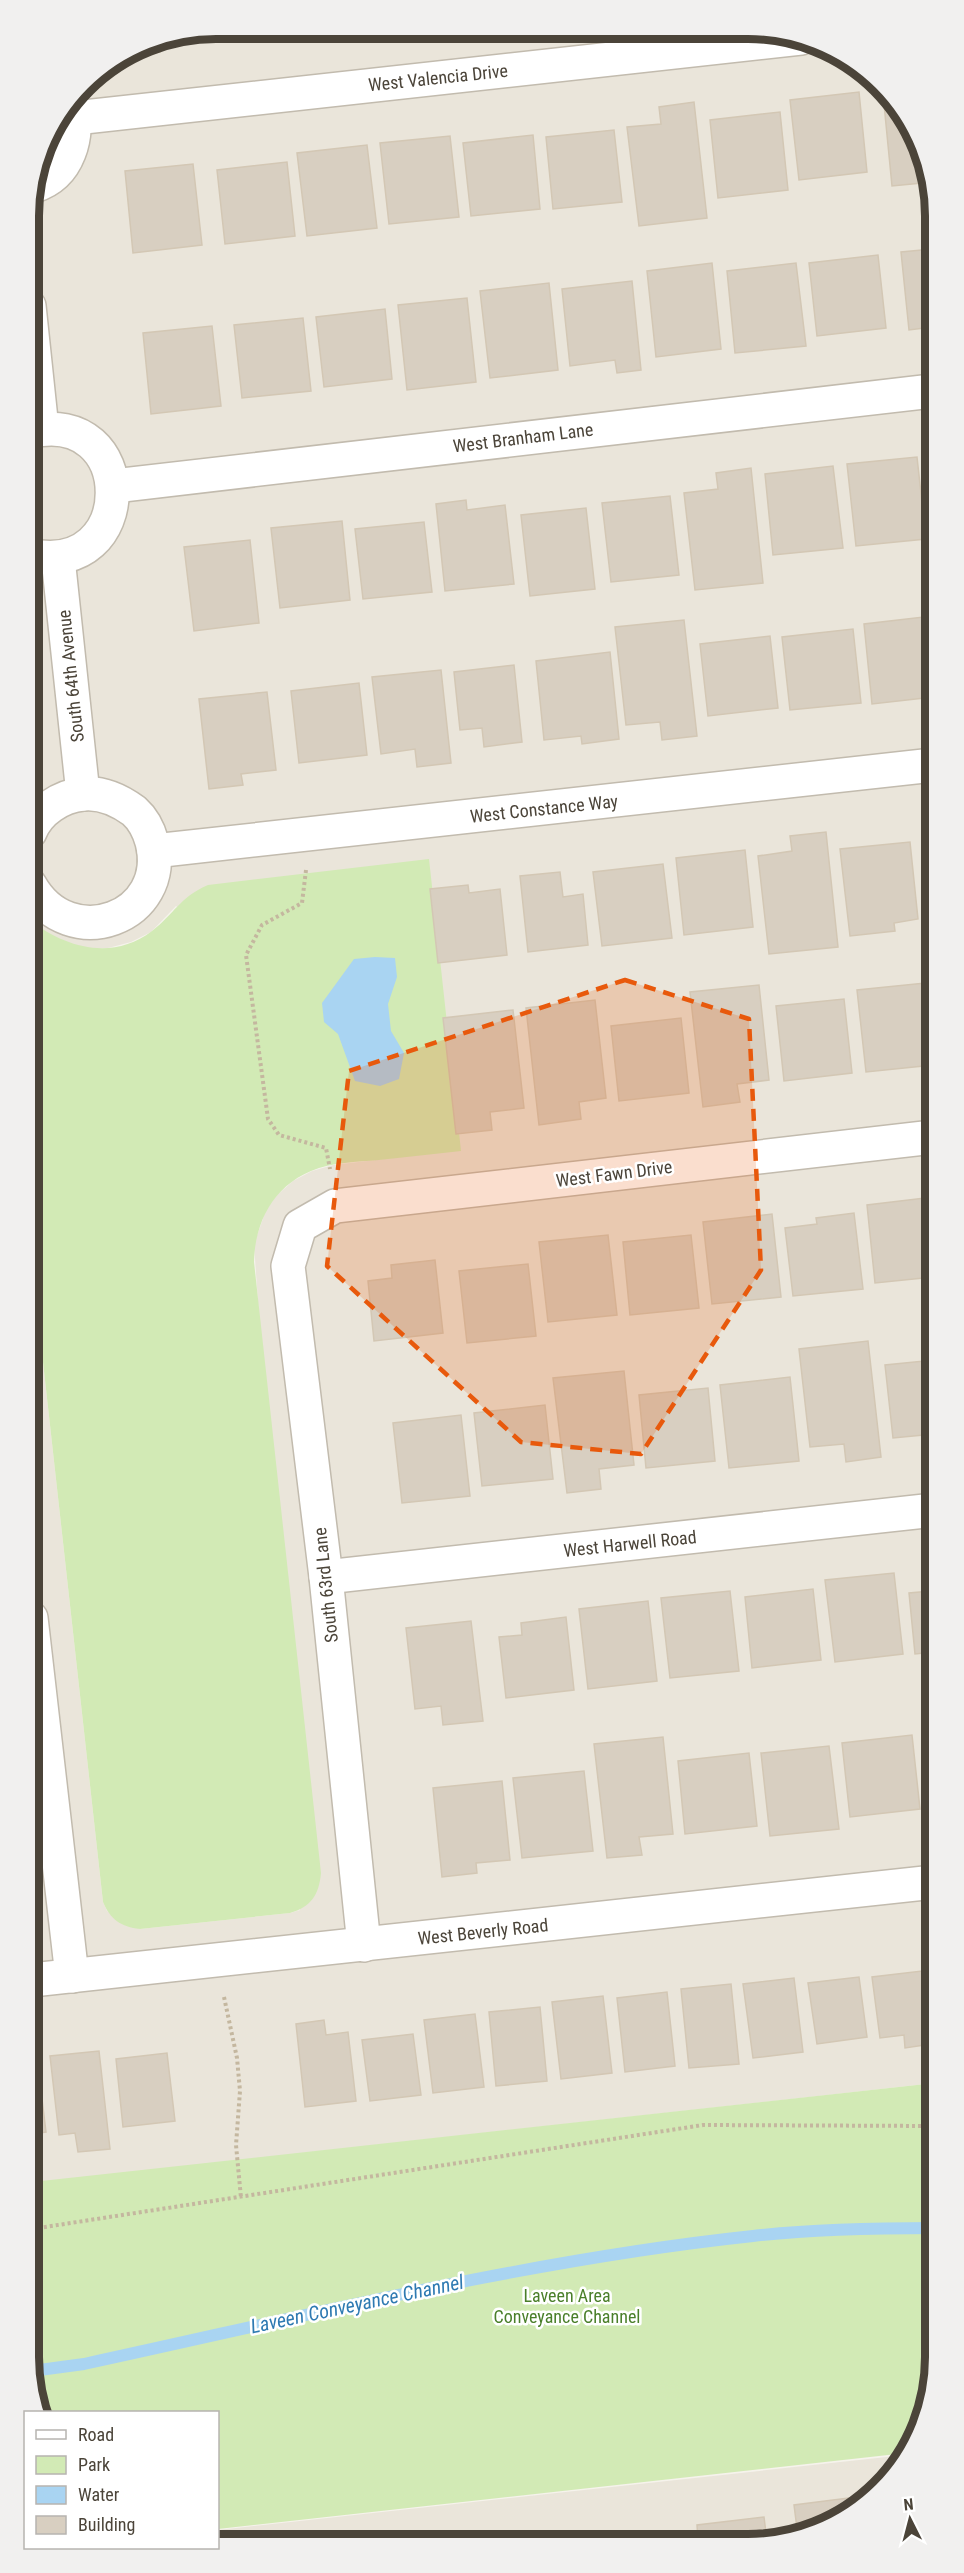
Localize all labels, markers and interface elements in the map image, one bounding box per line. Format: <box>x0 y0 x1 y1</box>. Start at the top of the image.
street label: West Valencia Drive <box>367 60 509 95</box>
street label: West Branham Lane <box>452 418 594 457</box>
street label: South 64th Avenue <box>53 609 88 743</box>
street label: West Constance Way <box>469 790 619 827</box>
street label: West Fawn Drive <box>555 1156 673 1191</box>
street label: South 63rd Lane <box>309 1526 342 1644</box>
street label: West Harwell Road <box>562 1526 697 1561</box>
street label: West Beverly Road <box>417 1914 549 1949</box>
water label: Laveen Conveyance Channel <box>248 2270 466 2338</box>
park label: Laveen Area Conveyance Channel <box>494 2285 640 2327</box>
legend <box>24 2411 219 2549</box>
text: Road <box>78 2424 114 2445</box>
text: Park <box>78 2454 110 2475</box>
text: Water <box>78 2484 120 2505</box>
north arrow <box>880 2489 940 2549</box>
text: N <box>903 2495 914 2515</box>
text: Building <box>78 2514 135 2535</box>

